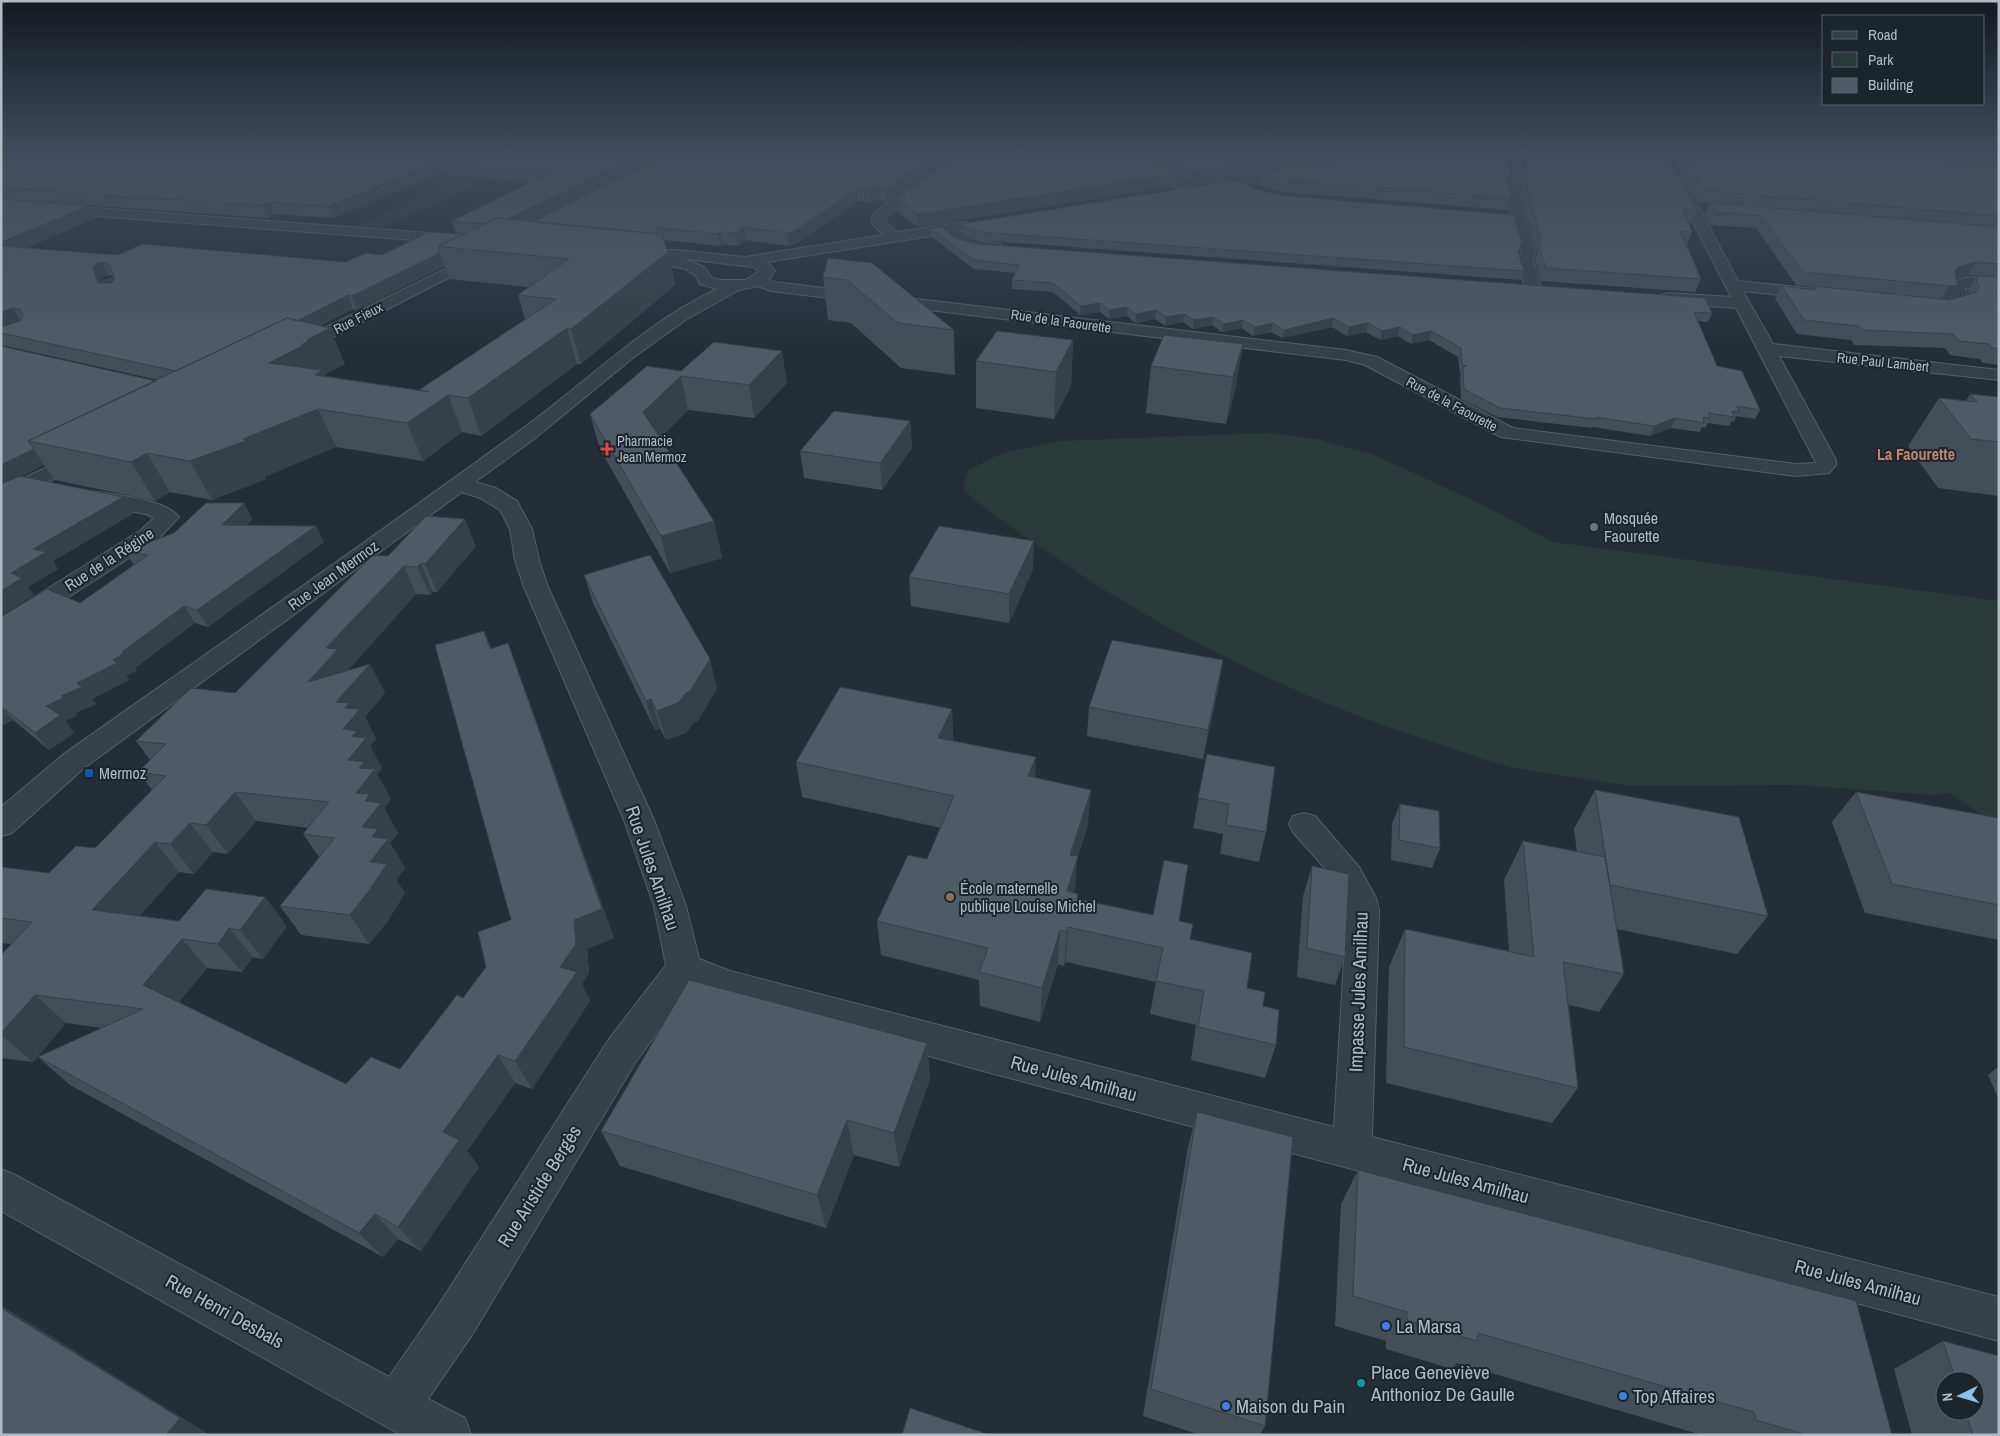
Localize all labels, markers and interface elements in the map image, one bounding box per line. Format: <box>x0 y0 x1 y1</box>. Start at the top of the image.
legend <box>1822 15 1985 105</box>
text: Road <box>1868 24 1897 45</box>
text: Park <box>1868 49 1894 70</box>
text: Building <box>1868 74 1913 95</box>
street label: Rue Fieux <box>330 298 386 338</box>
street label: Rue de la Faourette <box>1010 305 1112 337</box>
street label: Rue Paul Lambert <box>1836 348 1930 376</box>
street label: Rue de la Faourette <box>1403 372 1501 436</box>
place label: Pharmacie Jean Mermoz <box>617 432 687 466</box>
marker: Pharmacie Jean Mermoz <box>601 443 613 455</box>
district label: La Faourette <box>1877 443 1955 465</box>
place label: Mosquée Faourette <box>1604 507 1660 547</box>
marker: Mosquée Faourette <box>1588 521 1600 533</box>
street label: Rue de la Régine <box>60 522 158 596</box>
street label: Rue Jean Mermoz <box>283 534 383 615</box>
place label: Mermoz <box>99 762 147 784</box>
marker: Mermoz <box>83 767 95 779</box>
street label: Rue Jules Amilhau <box>620 802 686 934</box>
place label: École maternelle publique Louise Michel <box>960 877 1096 917</box>
marker: École maternelle publique Louise Michel <box>944 891 956 903</box>
street label: Impasse Jules Amilhau <box>1342 911 1374 1073</box>
street label: Rue Jules Amilhau <box>1008 1049 1140 1107</box>
street label: Rue Aristide Bergès <box>491 1120 587 1252</box>
street label: Rue Jules Amilhau <box>1400 1151 1532 1209</box>
street label: Rue Jules Amilhau <box>1792 1253 1924 1311</box>
street label: Rue Henri Desbals <box>161 1268 289 1354</box>
place label: La Marsa <box>1396 1313 1461 1339</box>
marker: La Marsa <box>1380 1320 1392 1332</box>
place label: Place Geneviève Anthonioz De Gaulle <box>1370 1359 1515 1407</box>
north arrow <box>1935 1371 1985 1421</box>
marker: Place Geneviève Anthonioz De Gaulle <box>1355 1377 1367 1389</box>
place label: Top Affaires <box>1633 1383 1715 1409</box>
marker: Top Affaires <box>1617 1390 1629 1402</box>
text: N <box>1938 1392 1956 1402</box>
place label: Maison du Pain <box>1236 1393 1345 1419</box>
marker: Maison du Pain <box>1220 1400 1232 1412</box>

